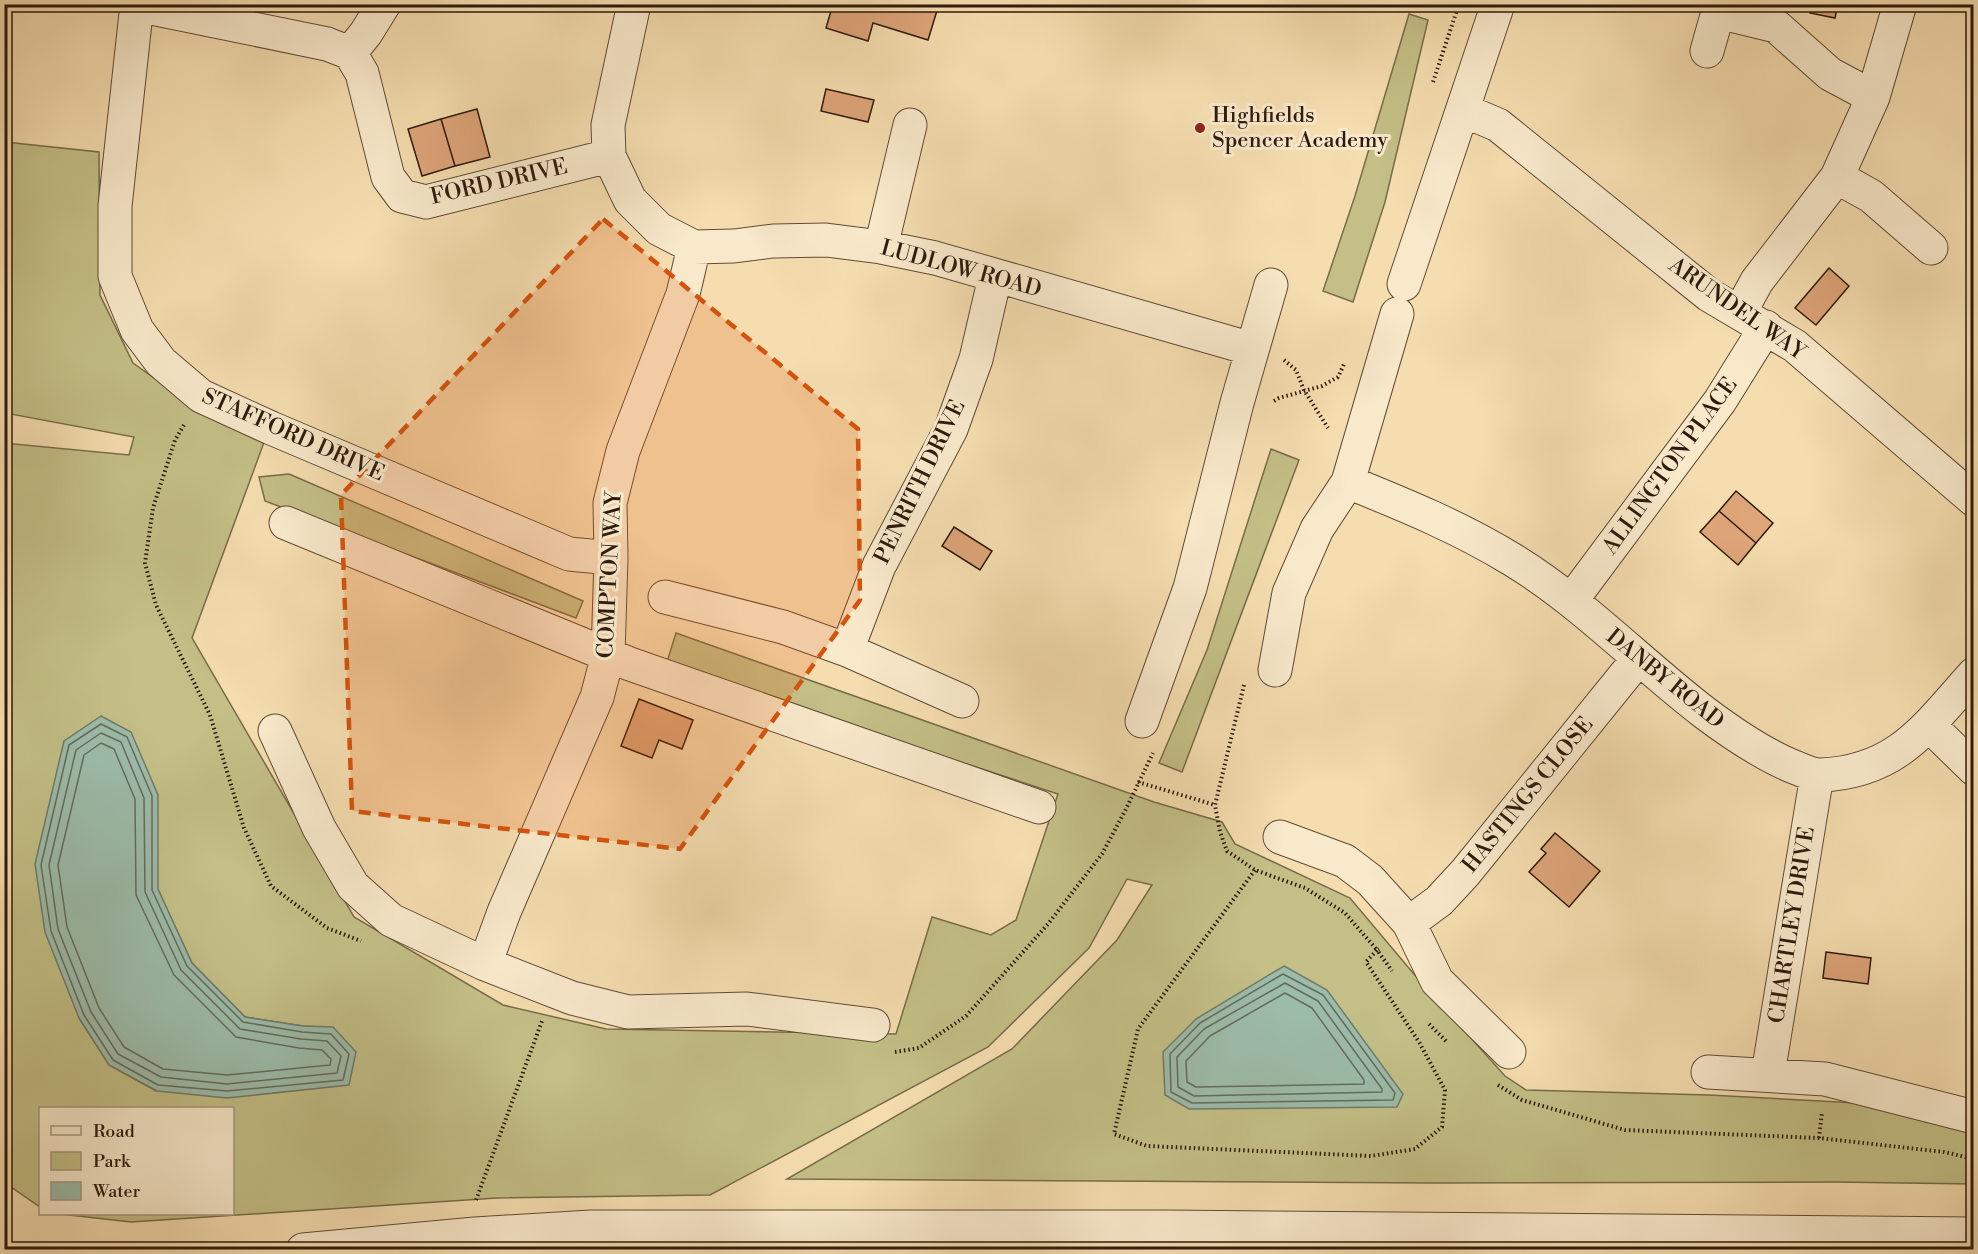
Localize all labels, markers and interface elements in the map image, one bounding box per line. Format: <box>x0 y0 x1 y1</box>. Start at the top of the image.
place label: Highfields Spencer Academy <box>1212 102 1388 154</box>
marker: Highfields Spencer Academy <box>1193 121 1207 135</box>
street label: FORD DRIVE <box>428 153 570 211</box>
street label: LUDLOW ROAD <box>878 235 1044 303</box>
street label: ARUNDEL WAY <box>1663 251 1812 367</box>
street label: ALLINGTON PLACE <box>1596 372 1743 561</box>
street label: STAFFORD DRIVE <box>198 383 388 487</box>
street label: PENRITH DRIVE <box>869 395 971 569</box>
street label: COMPTON WAY <box>592 489 628 659</box>
street label: DANBY ROAD <box>1601 623 1729 735</box>
street label: HASTINGS CLOSE <box>1457 712 1599 878</box>
street label: CHARTLEY DRIVE <box>1763 825 1821 1025</box>
legend <box>39 1107 234 1215</box>
text: Road <box>93 1120 136 1143</box>
text: Park <box>93 1150 132 1173</box>
text: Water <box>92 1180 141 1203</box>

